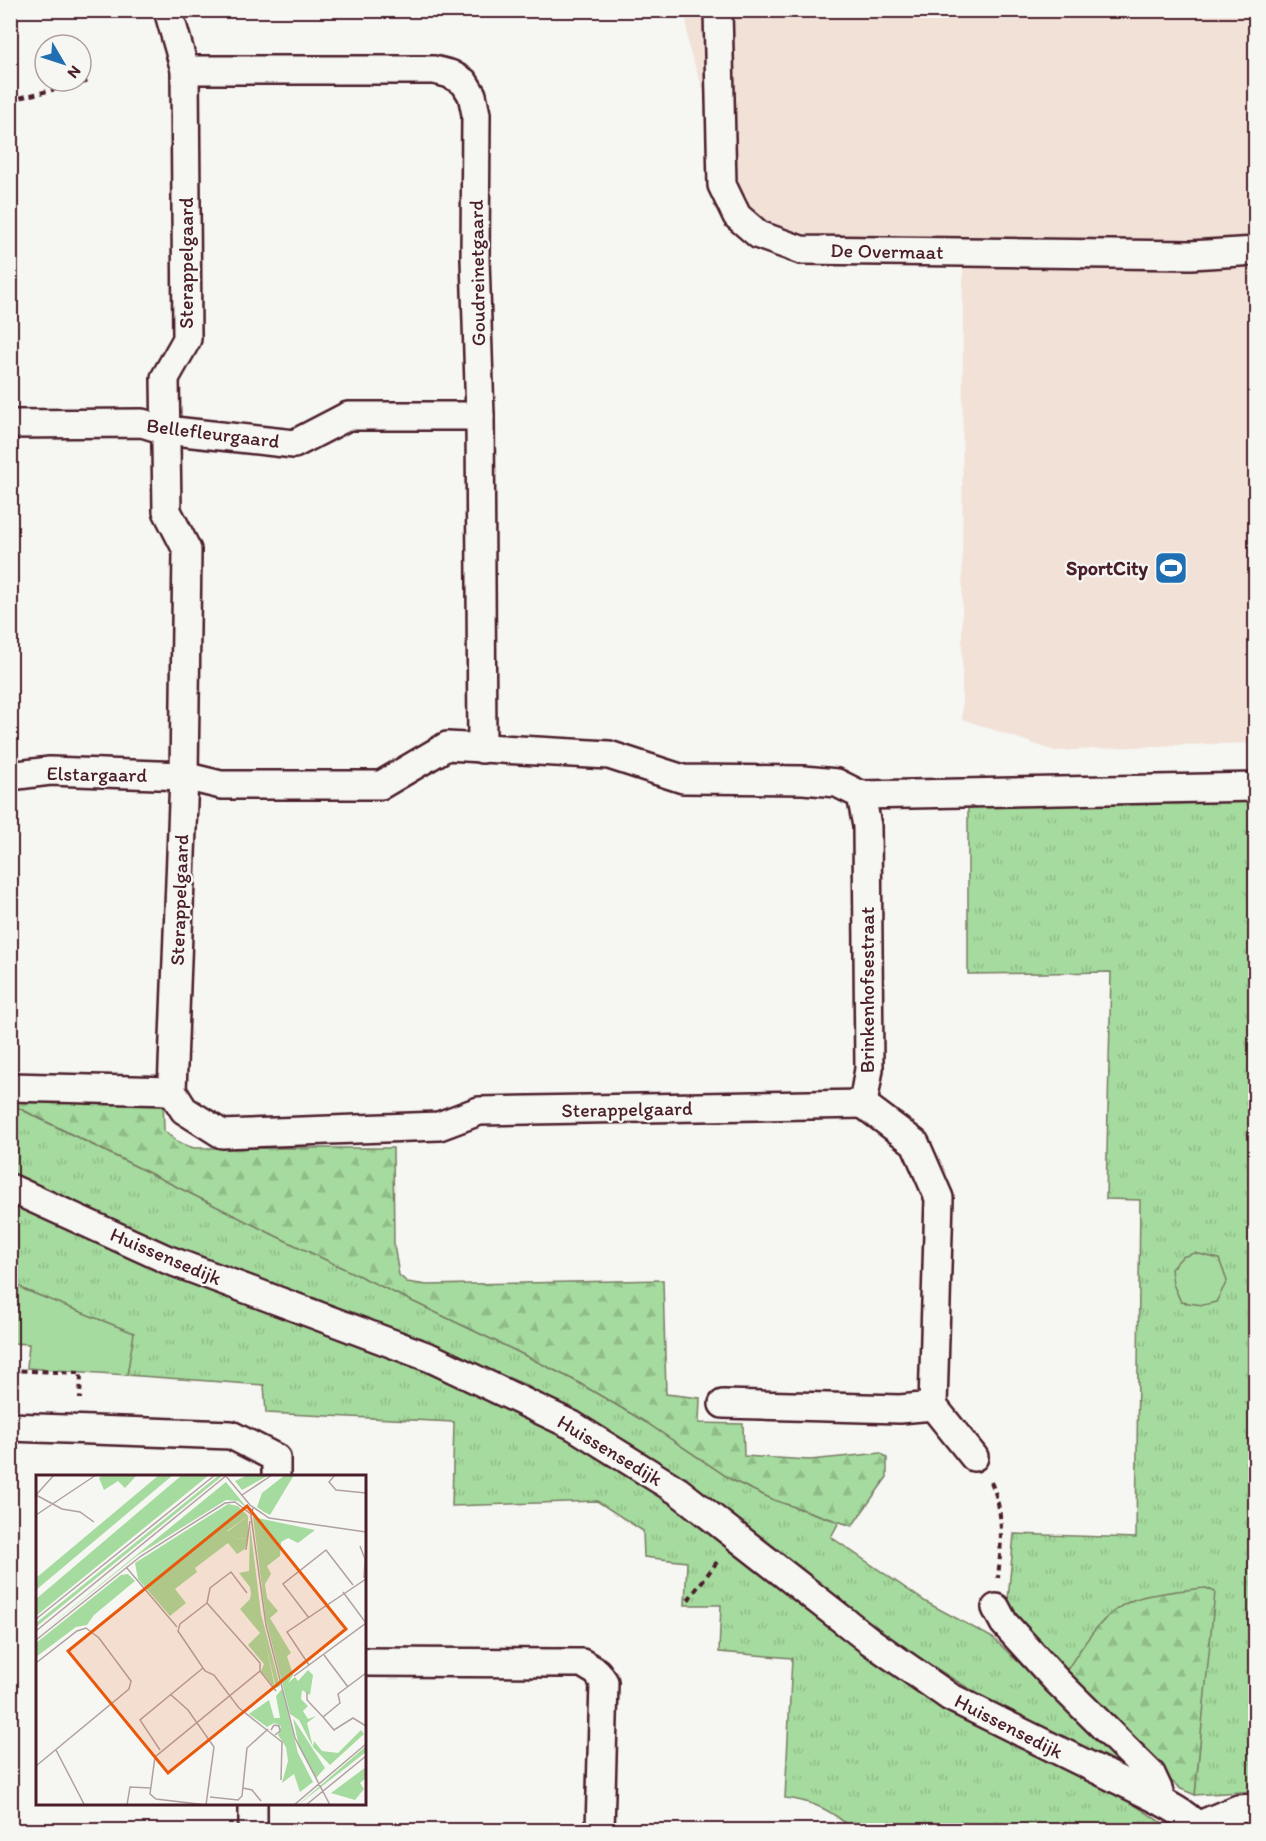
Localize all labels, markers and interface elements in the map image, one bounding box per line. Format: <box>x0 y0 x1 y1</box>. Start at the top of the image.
north arrow <box>33 33 93 93</box>
text: N <box>63 62 85 82</box>
street label: Sterappelgaard <box>174 197 198 329</box>
street label: Goudreinetgaard <box>464 199 490 347</box>
street label: De Overmaat <box>830 238 944 264</box>
street label: Bellefleurgaard <box>145 413 281 453</box>
sports icon: SportCity <box>1153 550 1189 586</box>
place label: SportCity <box>1066 556 1149 581</box>
street label: Elstargaard <box>46 761 148 787</box>
street label: Sterappelgaard <box>165 834 193 966</box>
street label: Brinkenhofsestraat <box>855 906 879 1073</box>
street label: Sterappelgaard <box>561 1096 693 1122</box>
street label: Huissensedijk <box>107 1222 226 1290</box>
street label: Huissensedijk <box>553 1409 667 1491</box>
inset map <box>36 1475 366 1805</box>
street label: Huissensedijk <box>951 1688 1068 1764</box>

